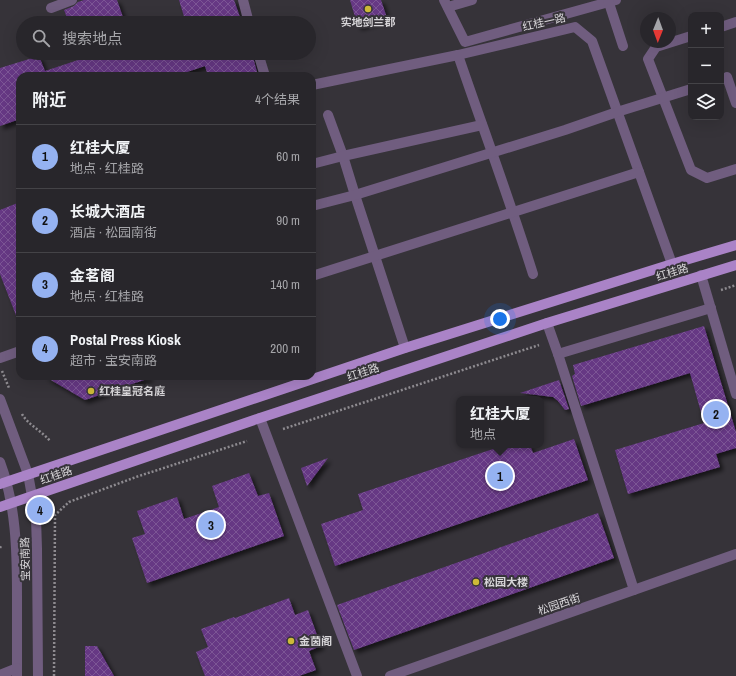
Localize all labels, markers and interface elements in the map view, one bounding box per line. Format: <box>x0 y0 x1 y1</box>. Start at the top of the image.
marker: 实地剑兰郡 <box>363 4 373 14</box>
street label: 红桂一路 <box>521 10 567 34</box>
north arrow <box>640 12 676 48</box>
map controls <box>688 12 724 120</box>
button: + <box>688 12 724 48</box>
place label: 实地剑兰郡 <box>341 15 396 29</box>
search box <box>16 16 316 60</box>
icon: search <box>30 27 52 49</box>
text: 搜索地点 <box>62 28 122 49</box>
button: − <box>688 48 724 84</box>
button: layers <box>688 84 724 120</box>
text: 附近 <box>32 88 66 111</box>
text: 4个结果 <box>255 91 300 108</box>
text: 红桂大厦 <box>70 137 130 158</box>
text: 1 <box>42 148 48 165</box>
text: 60 m <box>276 148 300 165</box>
text: 地点 · 红桂路 <box>70 160 144 177</box>
text: 长城大酒店 <box>70 201 145 222</box>
text: 2 <box>42 212 48 229</box>
text: 90 m <box>276 212 300 229</box>
text: 酒店 · 松园南街 <box>70 224 157 241</box>
street label: 红桂路 <box>654 260 690 284</box>
text: 金茗阁 <box>70 265 115 286</box>
text: 3 <box>42 276 48 293</box>
text: 140 m <box>270 276 300 293</box>
text: 地点 · 红桂路 <box>70 288 144 305</box>
your location <box>490 309 510 329</box>
text: Postal Press Kiosk <box>70 329 181 350</box>
text: 4 <box>42 340 48 357</box>
text: 200 m <box>270 340 300 357</box>
text: 超市 · 宝安南路 <box>70 352 157 369</box>
street label: 红桂路 <box>345 360 381 384</box>
place label: 红桂皇冠名庭 <box>99 384 165 398</box>
marker: 红桂皇冠名庭 <box>86 386 96 396</box>
popup <box>456 396 544 448</box>
pin: 2 <box>703 399 729 429</box>
text: 红桂大厦 <box>470 403 530 424</box>
text: 地点 <box>470 426 496 443</box>
pin: 1 <box>487 461 513 491</box>
street label: 红桂路 <box>38 463 74 487</box>
pin: 4 <box>27 495 53 525</box>
pin: 3 <box>198 510 224 540</box>
street label: 宝安南路 <box>18 537 32 581</box>
place label: 松园大楼 <box>484 575 528 589</box>
marker: 松园大楼 <box>471 577 481 587</box>
street label: 松园西街 <box>536 590 582 618</box>
place label: 金茵阁 <box>299 634 332 648</box>
marker: 金茵阁 <box>286 636 296 646</box>

